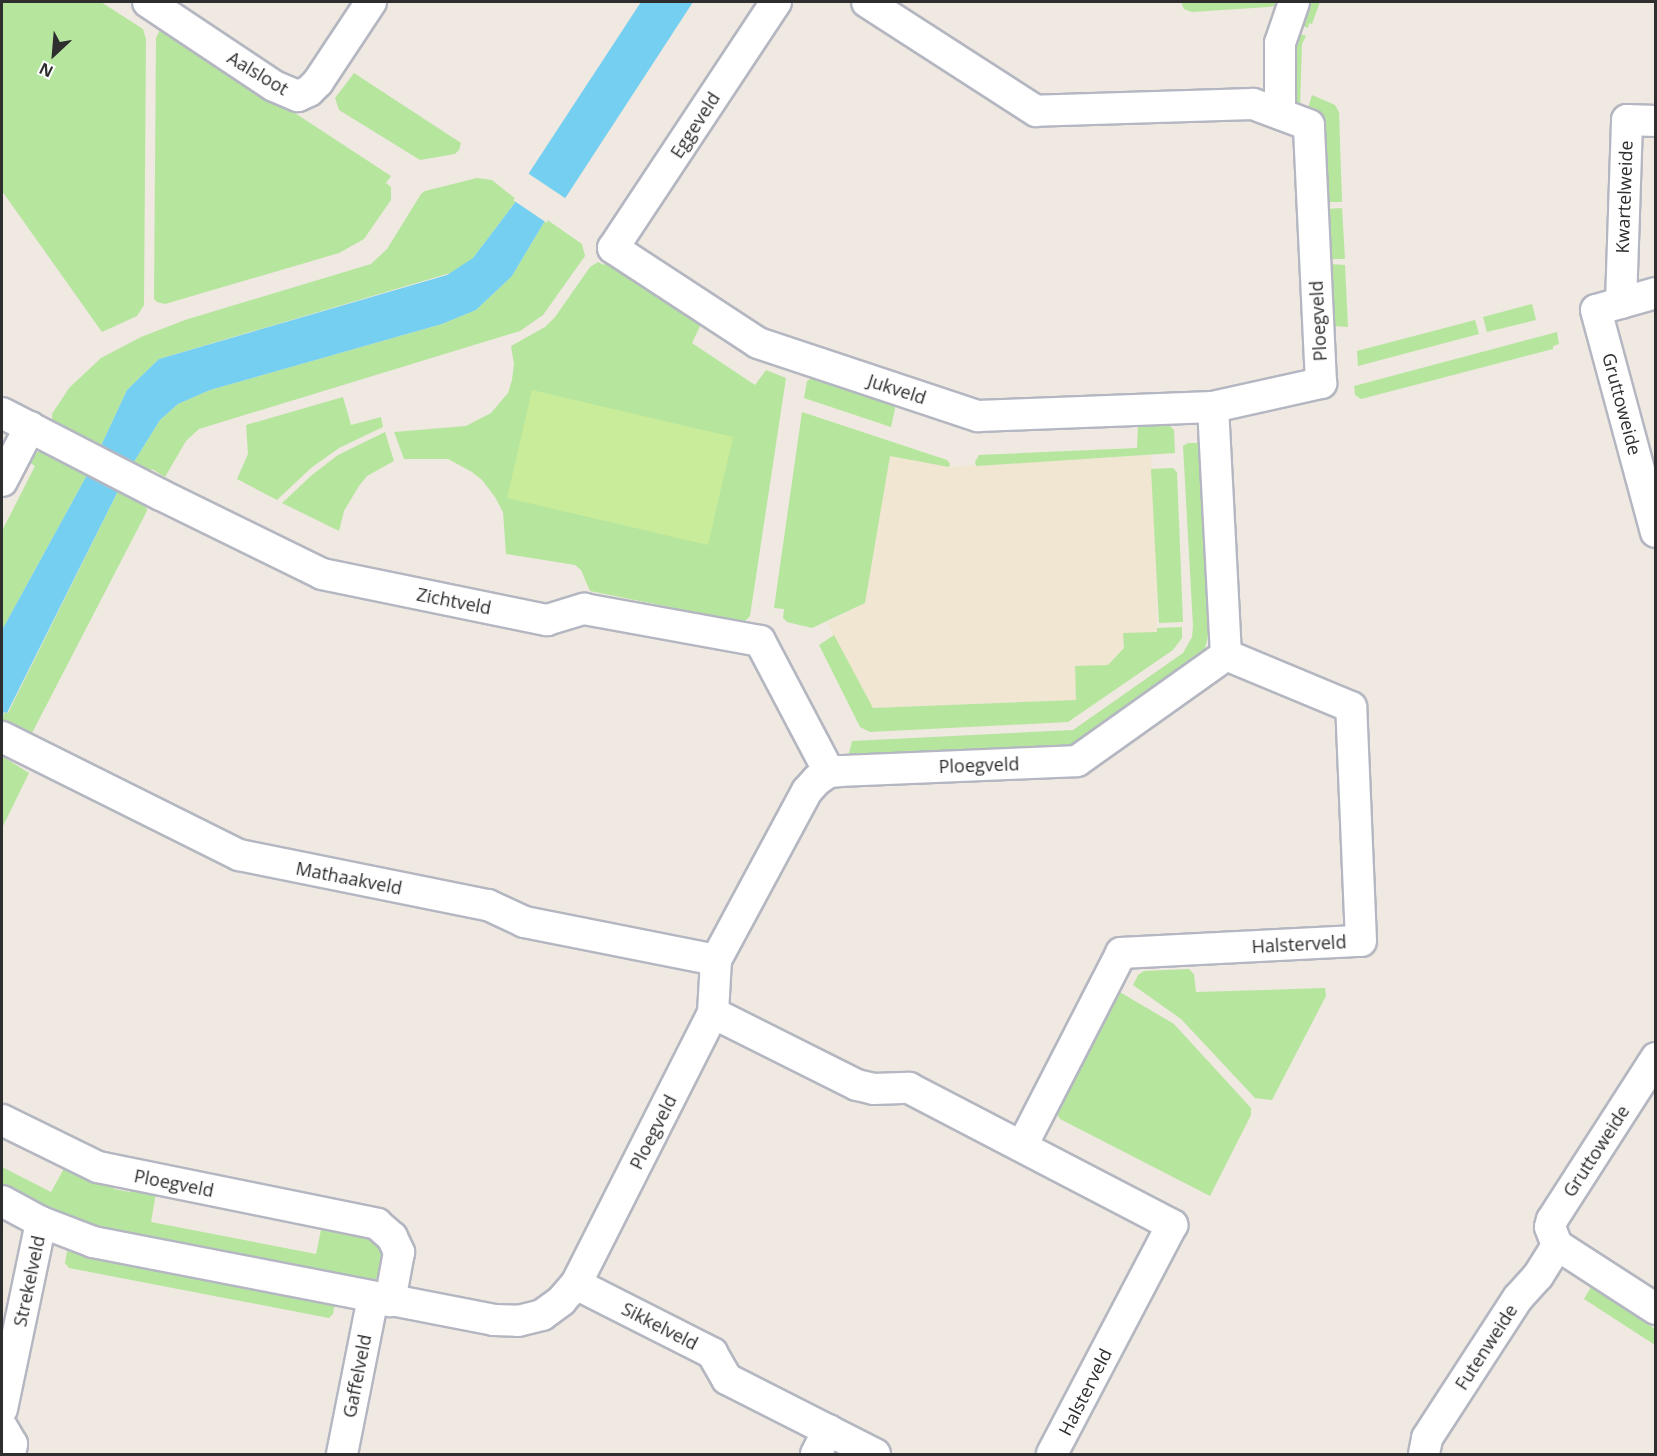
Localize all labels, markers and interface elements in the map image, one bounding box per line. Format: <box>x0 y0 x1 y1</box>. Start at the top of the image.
north arrow <box>24 24 84 84</box>
street label: Aalsloot <box>224 46 292 100</box>
text: N <box>35 57 57 83</box>
street label: Eggeveld <box>666 88 724 162</box>
street label: Kwartelweide <box>1611 140 1637 254</box>
street label: Ploegveld <box>1305 280 1331 362</box>
street label: Gruttoweide <box>1598 351 1646 457</box>
street label: Jukveld <box>865 369 929 409</box>
street label: Zichtveld <box>415 583 493 619</box>
street label: Ploegveld <box>938 753 1020 777</box>
street label: Mathaakveld <box>294 857 404 899</box>
street label: Halsterveld <box>1251 931 1347 957</box>
street label: Ploegveld <box>625 1091 681 1173</box>
street label: Gruttoweide <box>1558 1101 1634 1201</box>
street label: Ploegveld <box>132 1165 216 1201</box>
street label: Strekelveld <box>9 1234 49 1328</box>
street label: Sikkelveld <box>618 1298 702 1354</box>
street label: Futenweide <box>1450 1300 1522 1394</box>
street label: Gaffelveld <box>338 1332 376 1420</box>
street label: Halsterveld <box>1054 1345 1116 1439</box>

